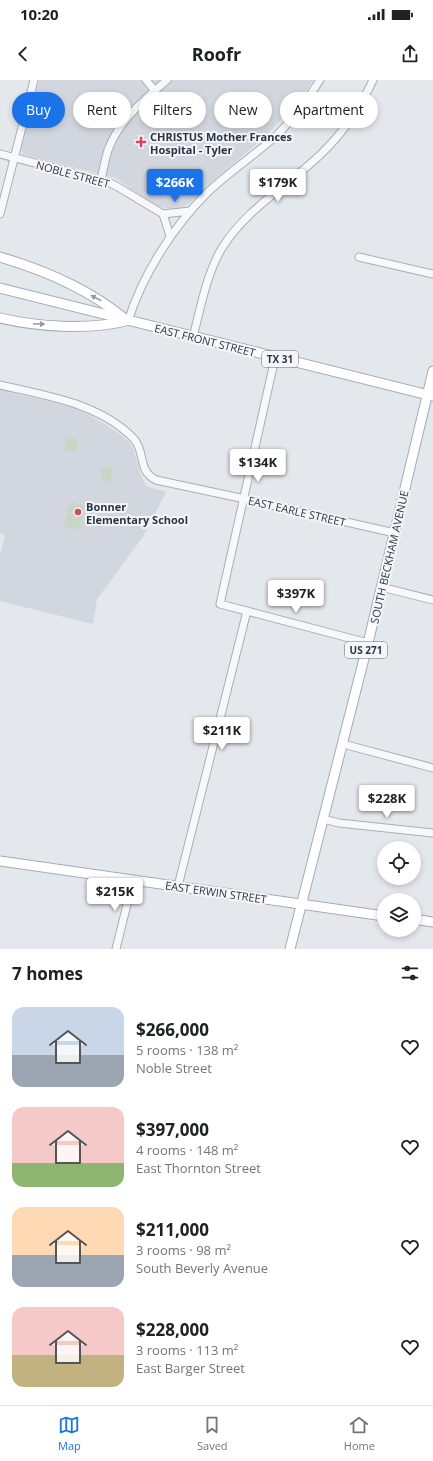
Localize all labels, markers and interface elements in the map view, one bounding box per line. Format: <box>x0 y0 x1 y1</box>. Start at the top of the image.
text: 10:20 <box>20 4 59 24</box>
text: Roofr <box>192 42 241 66</box>
icon: back <box>12 43 34 65</box>
icon: share <box>399 43 421 65</box>
chip: Buy <box>12 92 65 128</box>
chip: Rent <box>73 92 131 128</box>
chip: Filters <box>139 92 206 128</box>
chip: New <box>214 92 272 128</box>
chip: Apartment <box>280 92 378 128</box>
place label: CHRISTUS Mother Frances Hospital - Tyler <box>150 129 293 157</box>
marker: CHRISTUS Mother Frances Hospital - Tyler <box>135 136 147 148</box>
street label: NOBLE STREET <box>34 157 112 191</box>
pin: $266K <box>147 169 203 203</box>
pin: $179K <box>250 169 306 203</box>
text: $266K <box>156 173 194 191</box>
text: $179K <box>259 173 297 191</box>
one-way arrow <box>91 295 102 301</box>
one-way arrow <box>33 320 45 327</box>
street label: EAST FRONT STREET <box>153 320 257 360</box>
road number: TX 31 <box>262 351 298 367</box>
pin: $134K <box>230 449 286 483</box>
text: $134K <box>239 453 277 471</box>
street label: SOUTH BECKHAM AVENUE <box>366 489 412 625</box>
street label: EAST EARLE STREET <box>247 492 347 530</box>
place label: Bonner Elementary School <box>86 499 188 527</box>
marker: Bonner Elementary School <box>73 507 83 517</box>
pin: $397K <box>268 580 324 614</box>
text: $397K <box>277 584 315 602</box>
road number: US 271 <box>345 642 387 658</box>
pin: $211K <box>194 717 250 751</box>
text: $211K <box>203 721 241 739</box>
pin: $228K <box>359 785 415 819</box>
text: $228K <box>368 789 406 807</box>
map controls <box>377 841 421 937</box>
button: locate <box>377 841 421 885</box>
street label: EAST ERWIN STREET <box>164 877 268 907</box>
pin: $215K <box>87 878 143 912</box>
text: $215K <box>96 882 134 900</box>
button: layers <box>377 893 421 937</box>
text: 7 homes <box>12 962 83 985</box>
icon: filters <box>399 962 421 984</box>
text: $266,000 <box>136 1018 209 1041</box>
icon: home <box>44 1023 92 1071</box>
icon: heart <box>399 1036 421 1058</box>
text: 5 rooms · 138 m² <box>136 1041 238 1059</box>
text: Noble Street <box>136 1059 212 1077</box>
text: $397,000 <box>136 1118 209 1141</box>
icon: home <box>44 1123 92 1171</box>
icon: heart <box>399 1136 421 1158</box>
text: 4 rooms · 148 m² <box>136 1141 238 1159</box>
text: East Thornton Street <box>136 1159 261 1177</box>
text: $211,000 <box>136 1218 209 1241</box>
icon: home <box>44 1223 92 1271</box>
icon: heart <box>399 1236 421 1258</box>
text: 3 rooms · 98 m² <box>136 1241 231 1259</box>
text: South Beverly Avenue <box>136 1259 268 1277</box>
text: $228,000 <box>136 1318 209 1341</box>
icon: home <box>44 1323 92 1371</box>
icon: heart <box>399 1336 421 1358</box>
text: 3 rooms · 113 m² <box>136 1341 238 1359</box>
text: East Barger Street <box>136 1359 245 1377</box>
tab: Map <box>58 1414 81 1453</box>
tab: Saved <box>197 1414 228 1453</box>
tab: Home <box>344 1414 375 1453</box>

